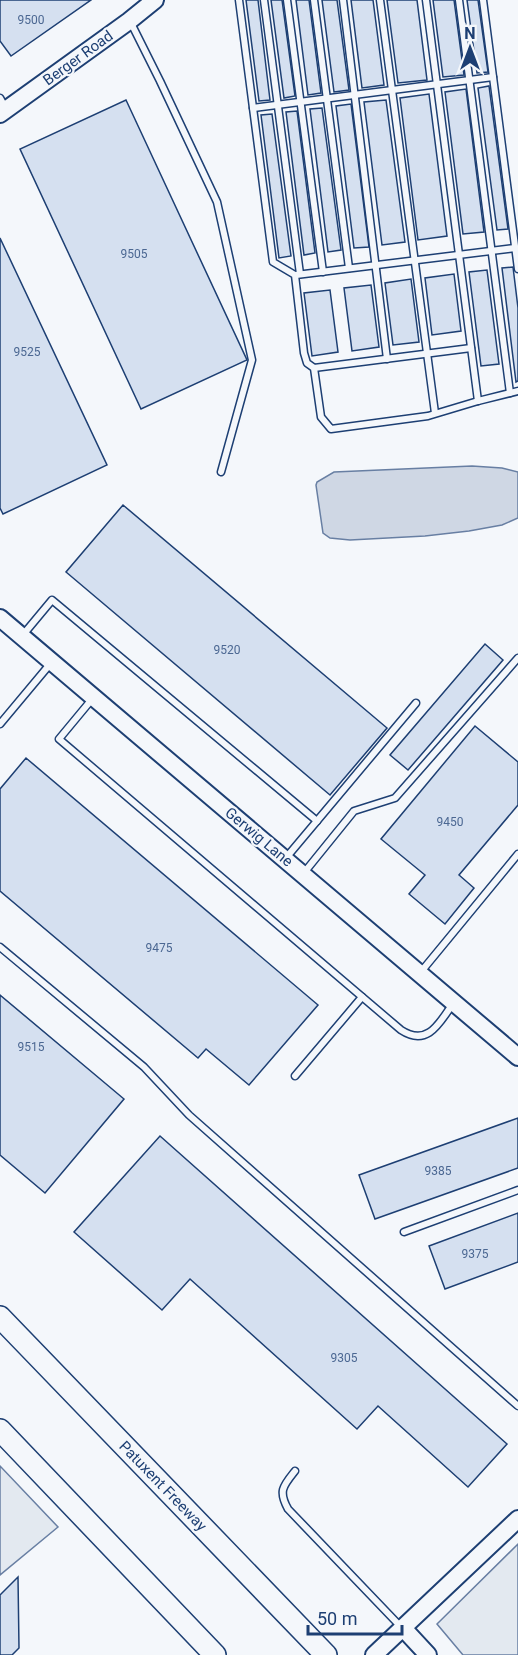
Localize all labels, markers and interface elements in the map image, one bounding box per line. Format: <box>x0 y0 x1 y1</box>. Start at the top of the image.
house number: 9500 <box>18 13 45 27</box>
north arrow <box>440 18 500 78</box>
text: N <box>464 24 476 43</box>
street label: Berger Road <box>40 27 116 89</box>
house number: 9505 <box>121 247 148 261</box>
house number: 9525 <box>14 345 41 359</box>
house number: 9520 <box>214 643 241 657</box>
street label: Gerwig Lane <box>221 803 297 871</box>
house number: 9450 <box>437 815 464 829</box>
house number: 9475 <box>146 941 173 955</box>
house number: 9515 <box>18 1040 45 1054</box>
house number: 9385 <box>425 1164 452 1178</box>
house number: 9375 <box>462 1247 489 1261</box>
house number: 9305 <box>331 1351 358 1365</box>
street label: Patuxent Freeway <box>115 1437 211 1535</box>
scale bar <box>308 1598 402 1636</box>
text: 50 m <box>317 1608 357 1629</box>

